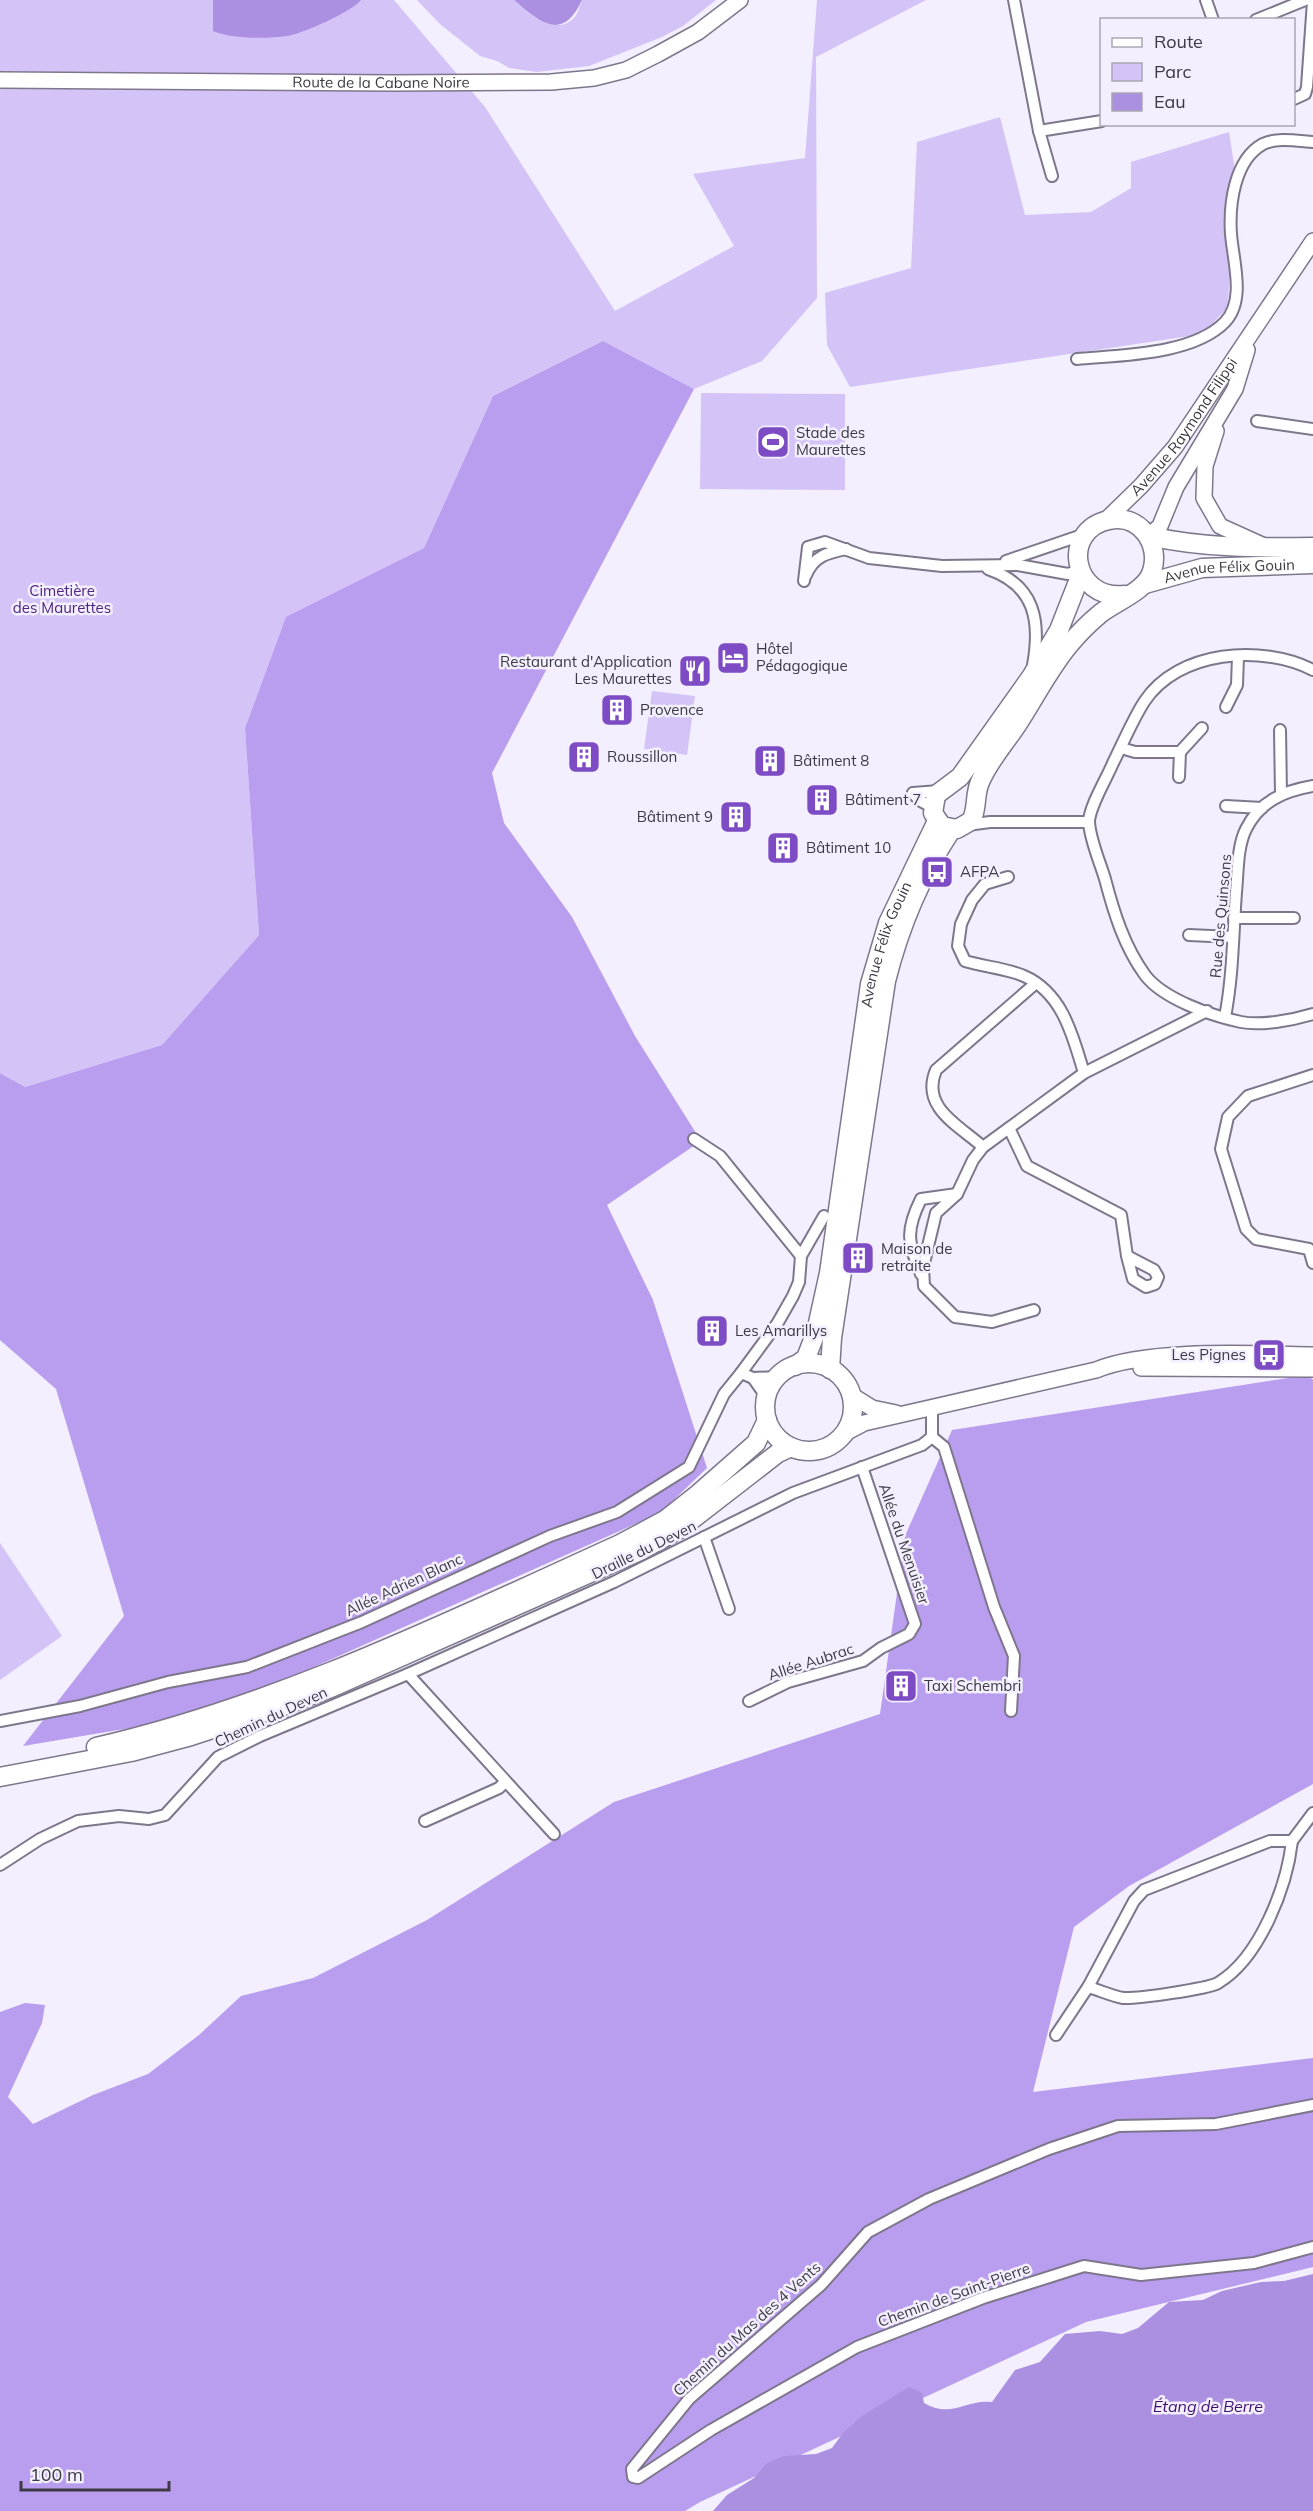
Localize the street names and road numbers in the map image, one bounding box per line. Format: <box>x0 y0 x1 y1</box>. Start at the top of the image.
street label: Route de la Cabane Noire <box>292 72 470 92</box>
street label: Avenue Raymond Filippi <box>1126 354 1241 500</box>
street label: Avenue Félix Gouin <box>1161 555 1295 587</box>
street label: Rue des Quinsons <box>1206 853 1235 979</box>
street label: Avenue Félix Gouin <box>857 878 915 1009</box>
street label: Allée du Menuisier <box>875 1481 934 1607</box>
street label: Draille du Deven <box>588 1516 699 1583</box>
street label: Allée Adrien Blanc <box>342 1549 465 1620</box>
street label: Allée Aubrac <box>766 1639 856 1684</box>
street label: Chemin du Deven <box>211 1682 330 1751</box>
street label: Chemin du Mas des 4 Vents <box>669 2257 824 2400</box>
street label: Chemin de Saint-Pierre <box>875 2258 1032 2331</box>

